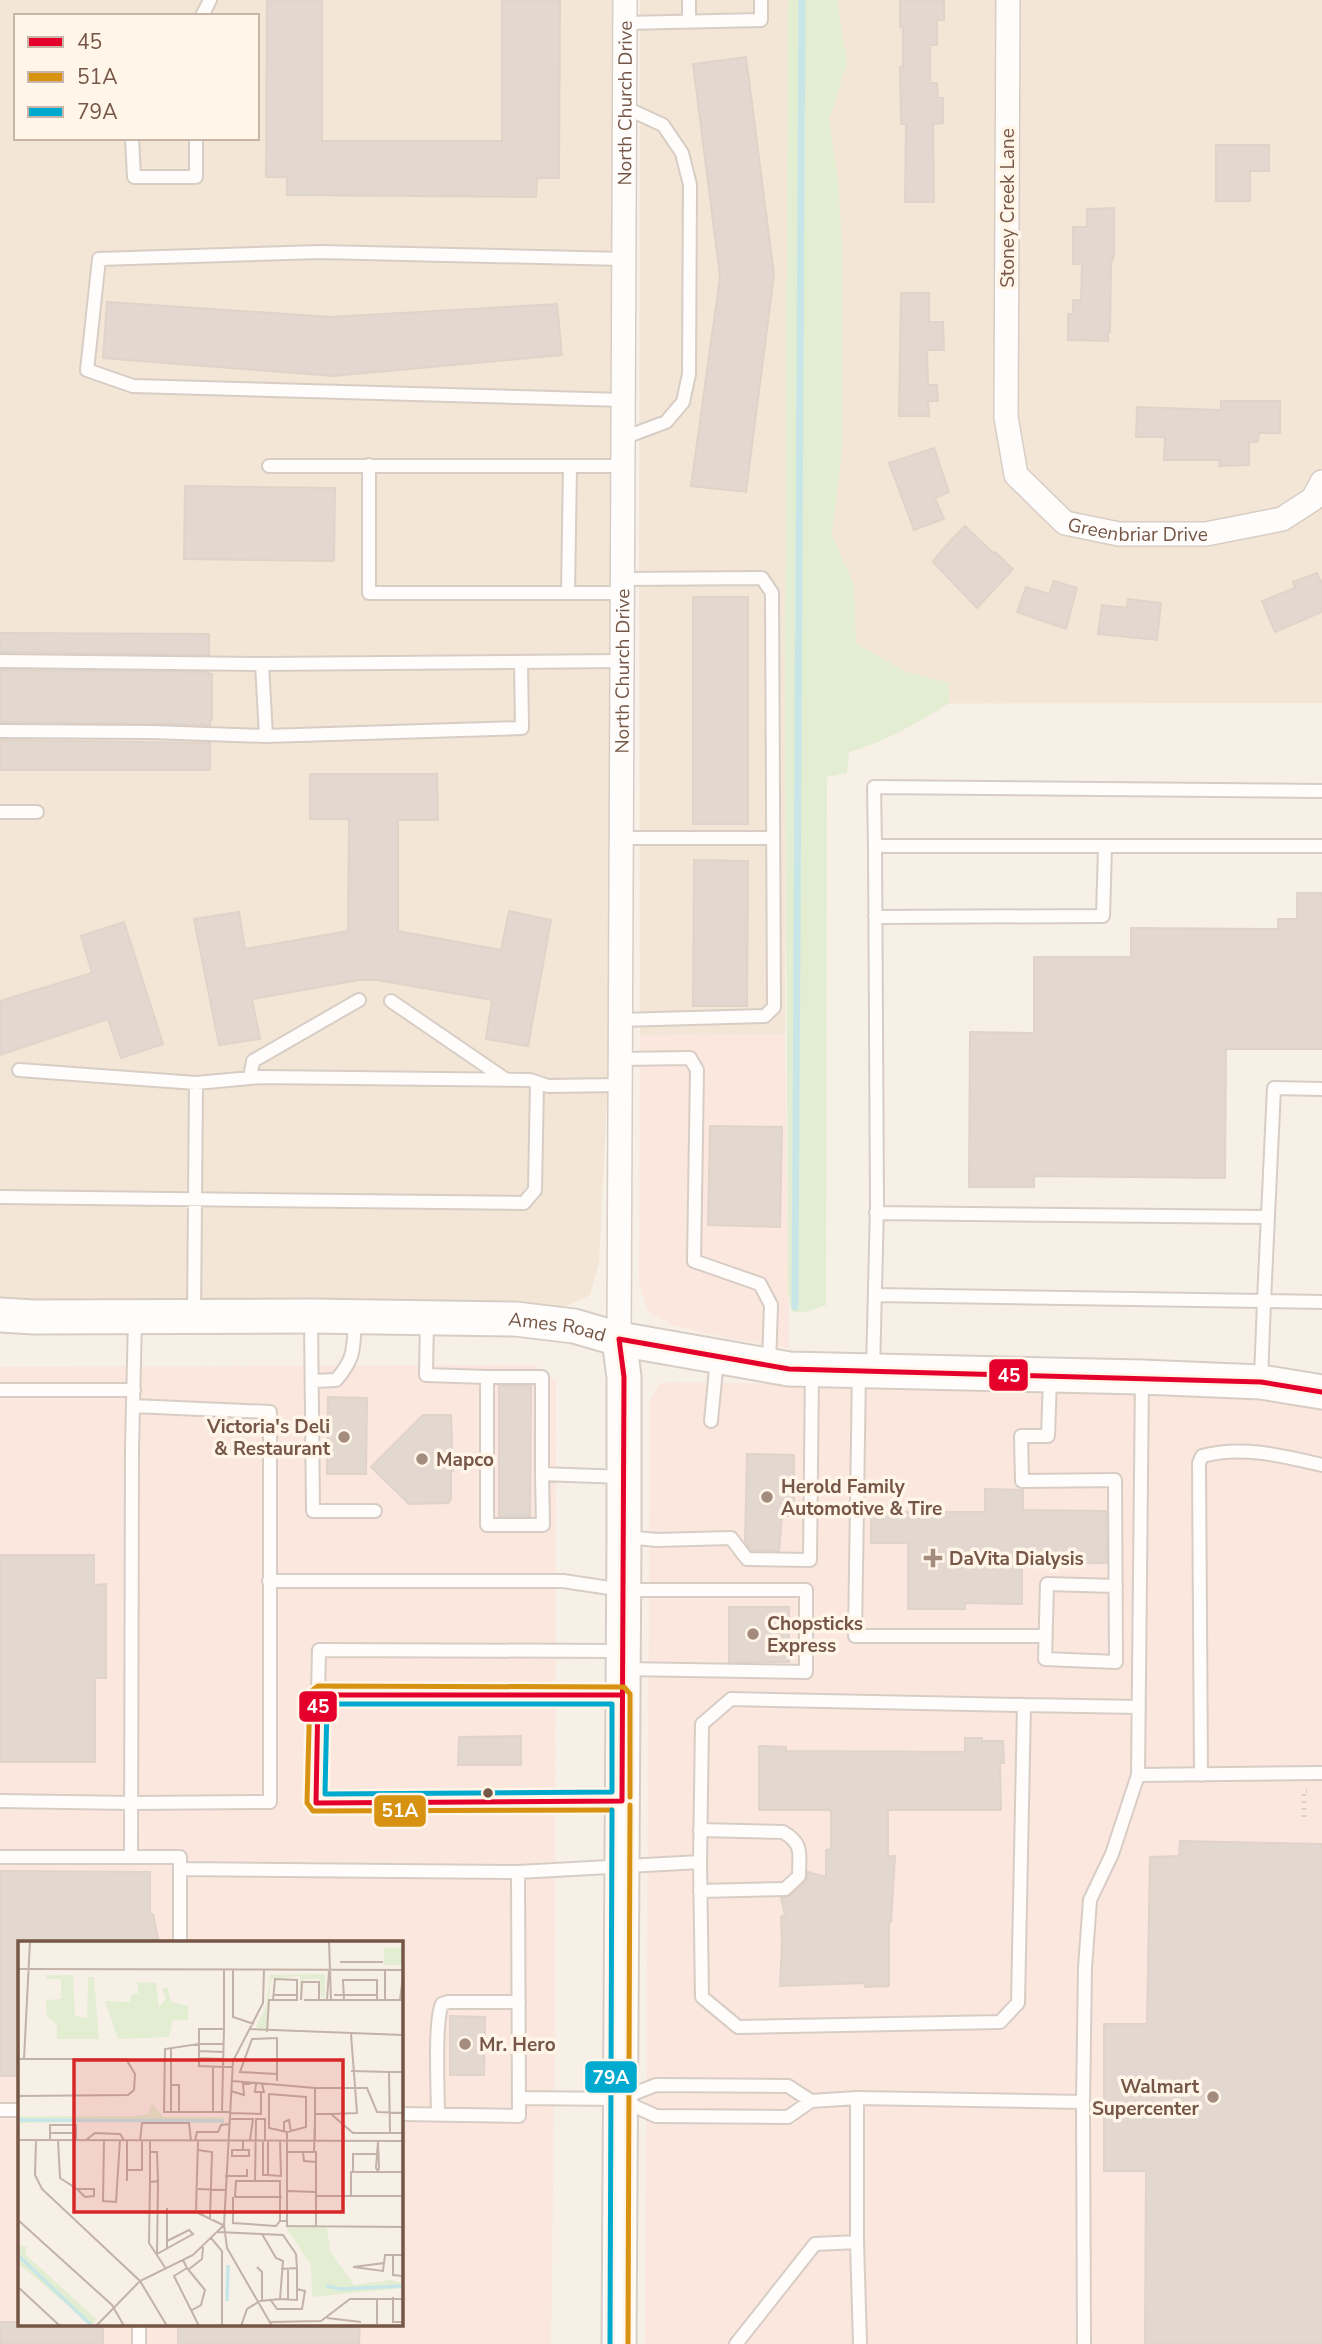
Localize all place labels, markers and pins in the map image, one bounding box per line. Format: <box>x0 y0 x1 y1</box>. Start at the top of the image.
place label: Victoria's Deli & Restaurant <box>206 1414 331 1462</box>
marker: Victoria's Deli & Restaurant <box>336 1429 352 1445</box>
place label: Mapco <box>436 1447 494 1473</box>
marker: Mapco <box>414 1451 430 1467</box>
place label: Herold Family Automotive & Tire <box>781 1474 942 1522</box>
marker: Herold Family Automotive & Tire <box>759 1489 775 1505</box>
place label: DaVita Dialysis <box>949 1546 1084 1572</box>
marker: DaVita Dialysis <box>923 1548 943 1568</box>
place label: Chopsticks Express <box>767 1611 863 1659</box>
marker: Chopsticks Express <box>745 1626 761 1642</box>
unlabelled marker <box>481 1786 495 1800</box>
place label: Mr. Hero <box>479 2032 556 2058</box>
marker: Mr. Hero <box>457 2036 473 2052</box>
place label: Walmart Supercenter <box>1092 2074 1200 2122</box>
marker: Walmart Supercenter <box>1205 2089 1221 2105</box>

